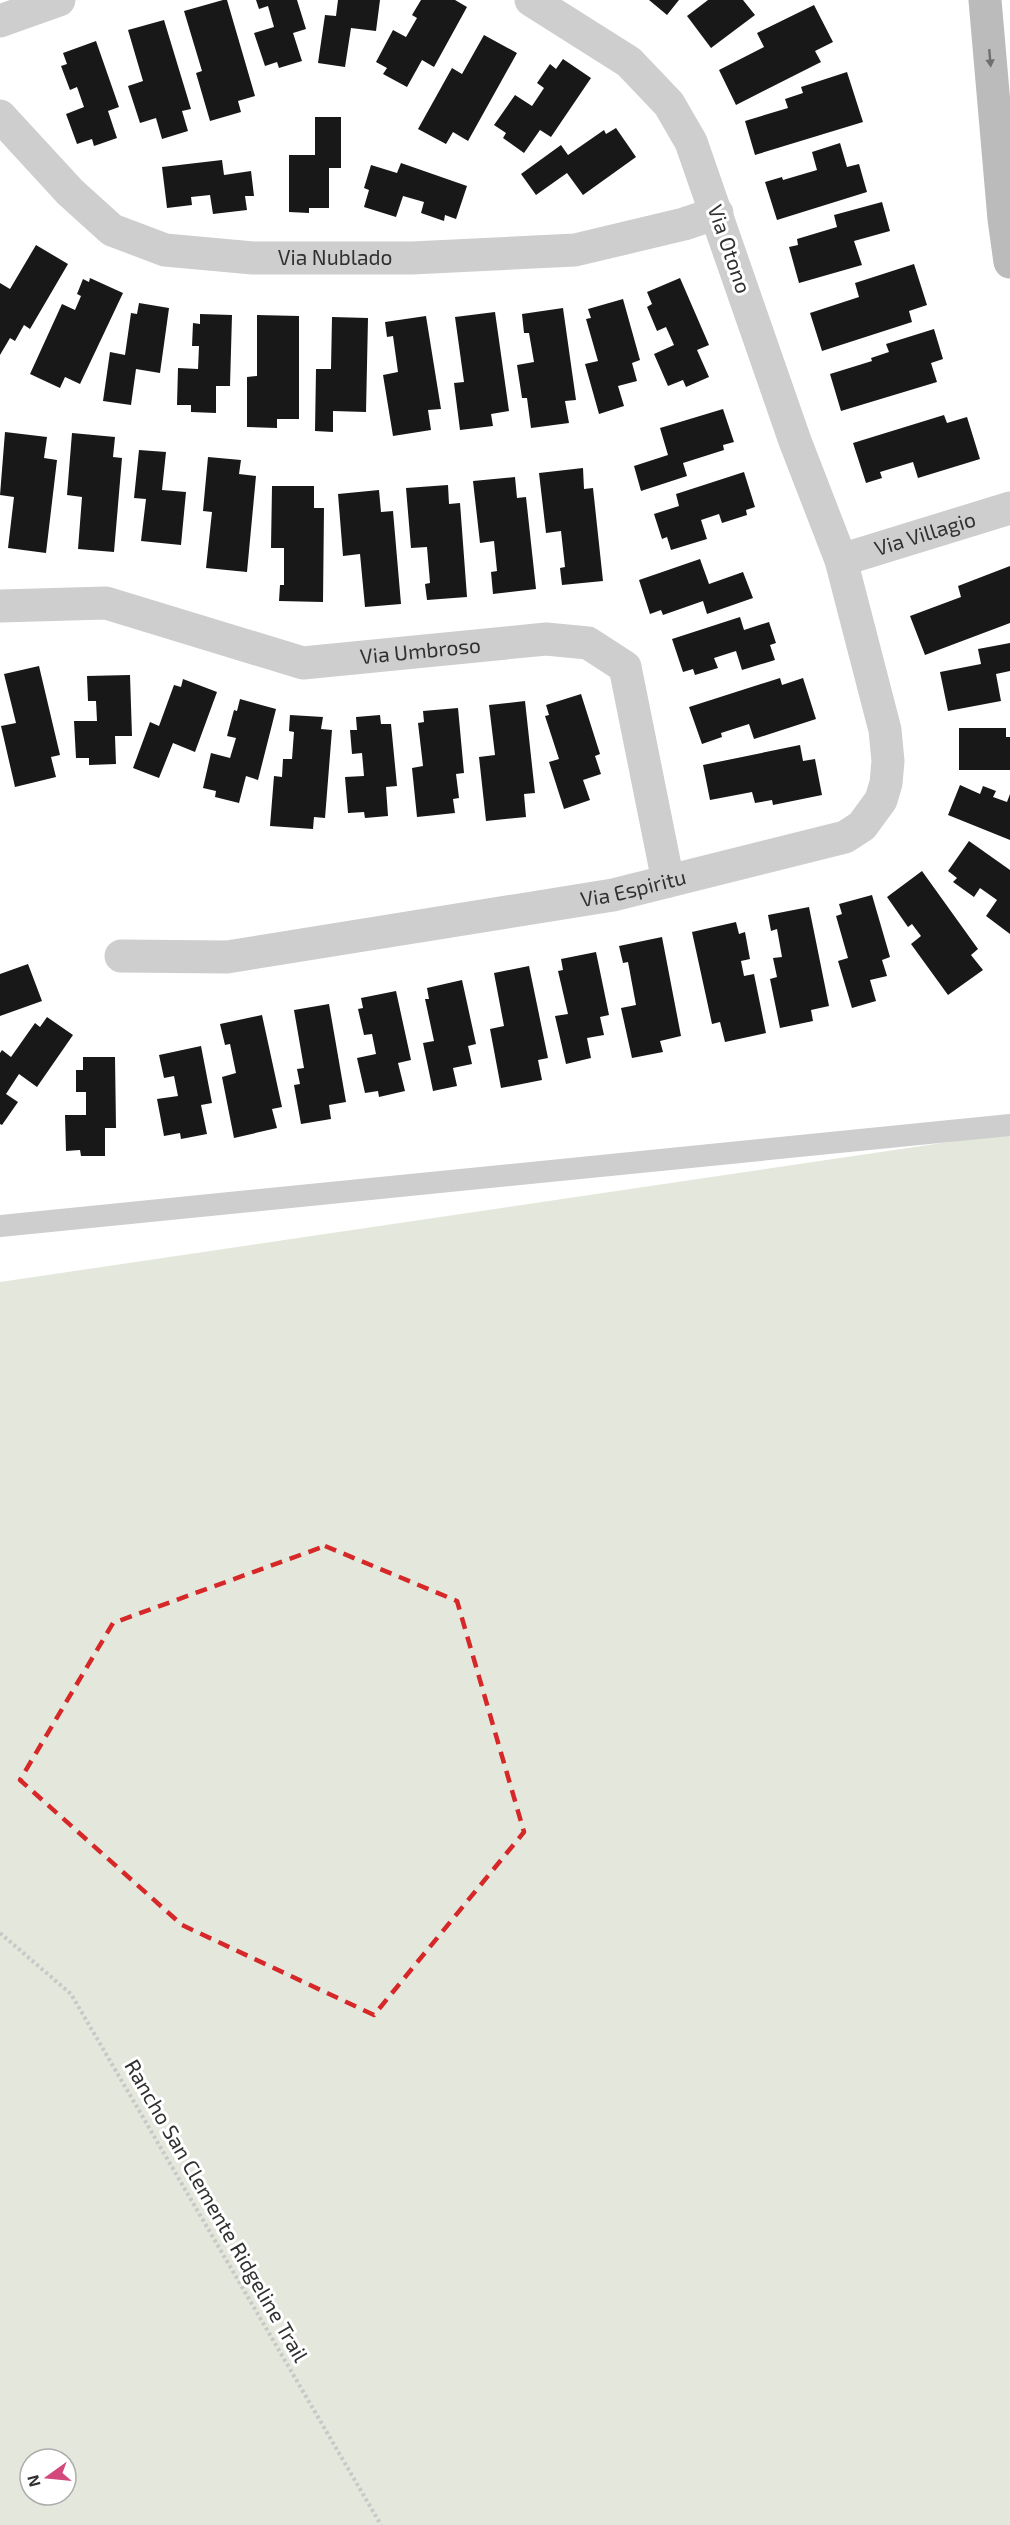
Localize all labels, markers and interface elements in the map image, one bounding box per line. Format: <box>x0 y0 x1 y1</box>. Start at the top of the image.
one-way arrow <box>985 49 995 68</box>
street label: Via Otono <box>704 201 757 296</box>
street label: Via Nublado <box>278 244 392 269</box>
street label: Via Villagio <box>871 505 978 560</box>
street label: Via Umbroso <box>359 632 482 668</box>
street label: Via Espiritu <box>578 863 688 911</box>
street label: Rancho San Clemente Ridgeline Trail <box>120 2055 315 2367</box>
north arrow <box>18 2447 78 2507</box>
text: N <box>22 2473 44 2489</box>

